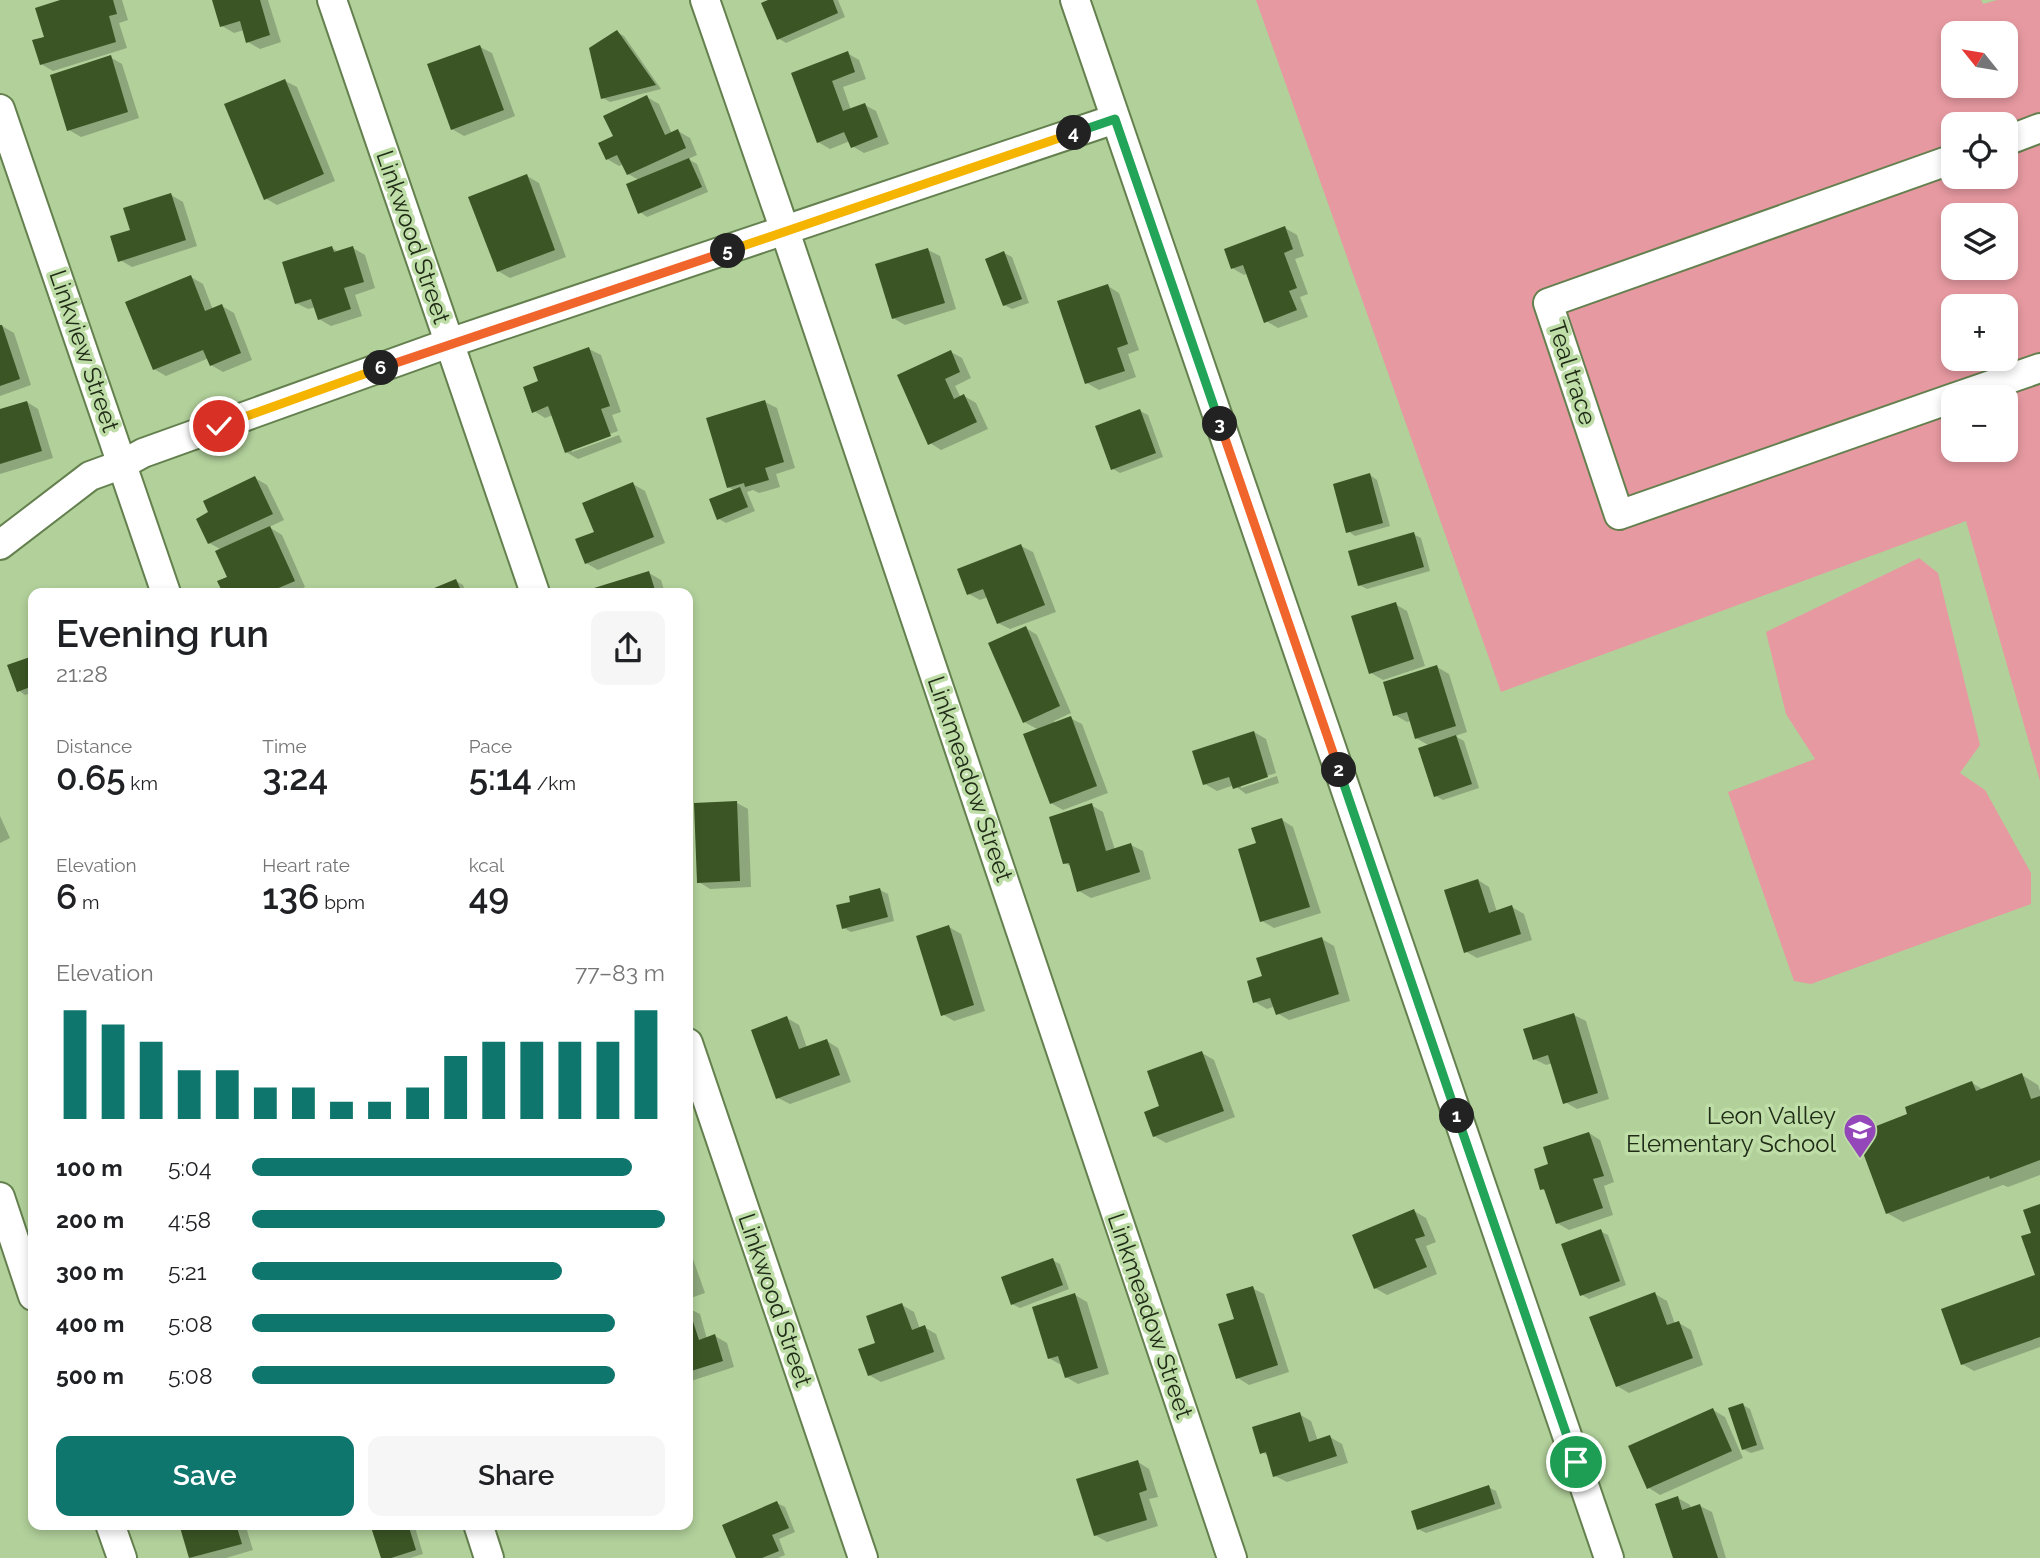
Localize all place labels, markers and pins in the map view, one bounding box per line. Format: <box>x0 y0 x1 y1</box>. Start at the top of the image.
pin: 4 <box>1056 116 1092 150</box>
pin: 5 <box>710 233 746 268</box>
pin: 6 <box>364 350 398 386</box>
pin <box>189 396 249 456</box>
pin: 3 <box>1202 406 1238 442</box>
pin: 2 <box>1322 752 1356 788</box>
pin: 1 <box>1440 1098 1474 1134</box>
place label: Leon Valley Elementary School <box>1626 1101 1836 1158</box>
school or university icon: Leon Valley Elementary School <box>1841 1111 1879 1160</box>
pin <box>1546 1432 1606 1492</box>

